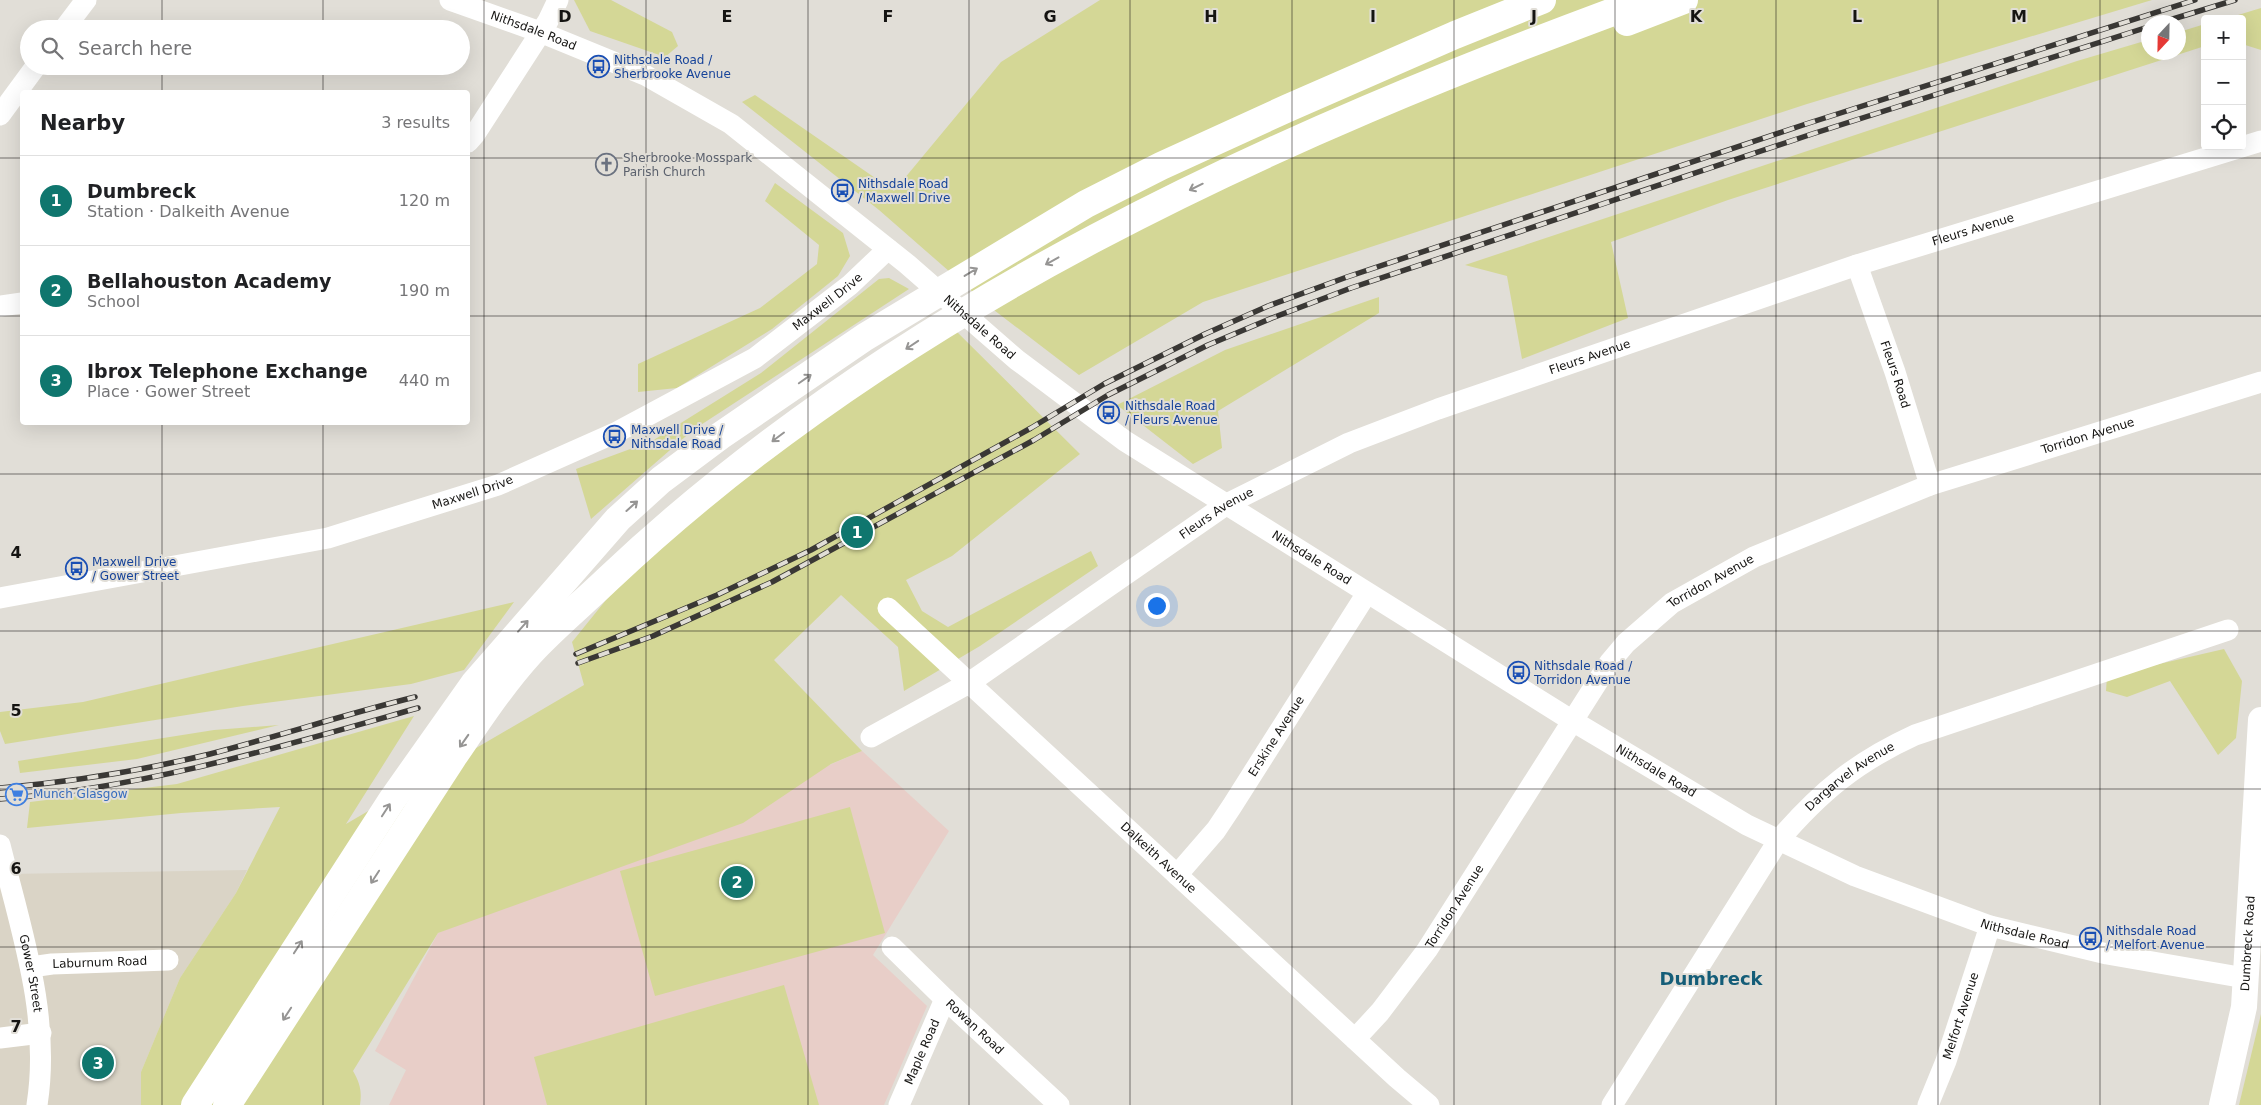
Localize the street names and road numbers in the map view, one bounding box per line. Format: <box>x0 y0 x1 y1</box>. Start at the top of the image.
street label: Nithsdale Road <box>489 8 579 53</box>
street label: Fleurs Avenue <box>1930 210 2016 249</box>
street label: Maxwell Drive <box>790 270 865 333</box>
street label: Nithsdale Road <box>941 292 1018 362</box>
street label: Fleurs Avenue <box>1547 336 1632 377</box>
street label: Fleurs Road <box>1877 339 1913 410</box>
street label: Torridon Avenue <box>2039 415 2136 457</box>
street label: Maxwell Drive <box>430 472 515 512</box>
street label: Fleurs Avenue <box>1177 485 1256 542</box>
street label: Nithsdale Road <box>1270 528 1354 588</box>
street label: Torridon Avenue <box>1664 552 1756 612</box>
street label: Erskine Avenue <box>1246 693 1307 779</box>
street label: Dargarvel Avenue <box>1802 739 1897 814</box>
street label: Nithsdale Road <box>1614 742 1699 800</box>
street label: Dalkeith Avenue <box>1118 819 1199 896</box>
street label: Torridon Avenue <box>1422 862 1486 952</box>
street label: Dumbreck Road <box>2238 895 2258 992</box>
street label: Nithsdale Road <box>1979 916 2070 952</box>
street label: Gower Street <box>16 933 45 1013</box>
street label: Laburnum Road <box>52 954 147 971</box>
street label: Melfort Avenue <box>1940 971 1981 1061</box>
street label: Rowan Road <box>943 996 1007 1057</box>
street label: Maple Road <box>902 1017 942 1087</box>

